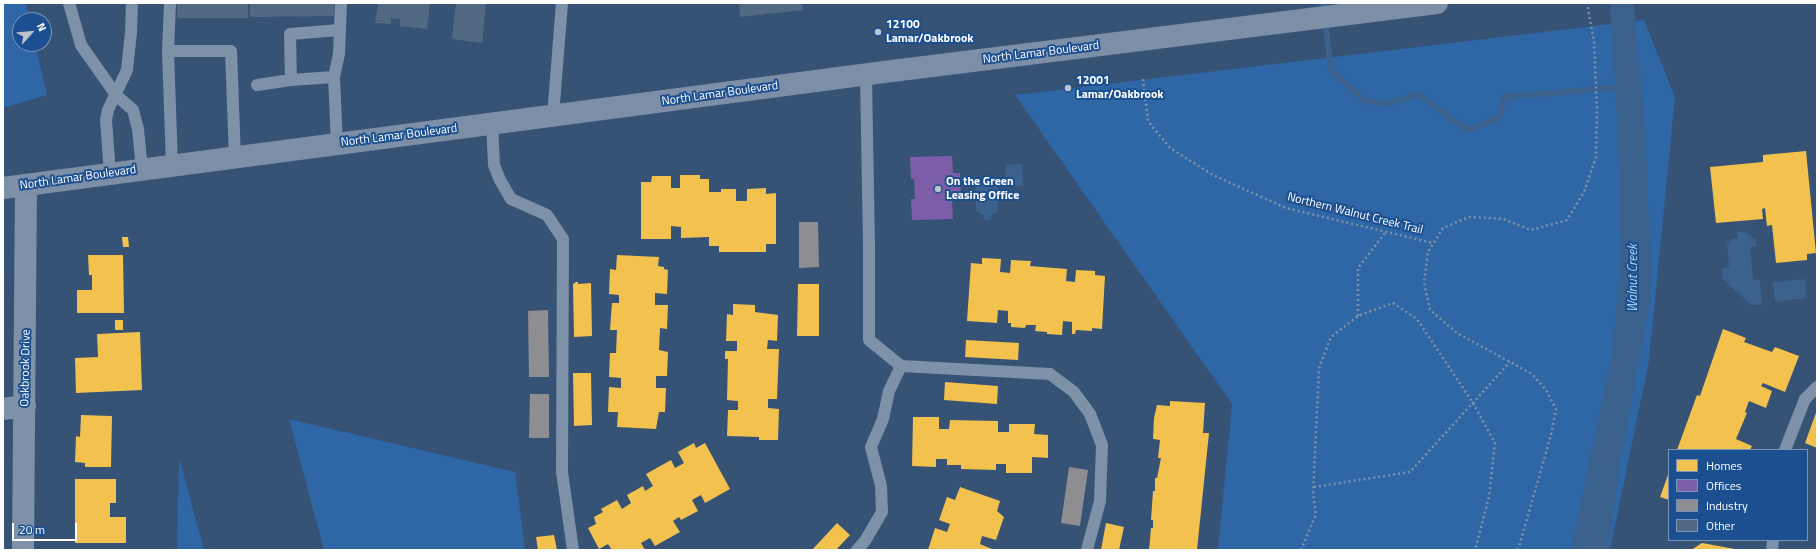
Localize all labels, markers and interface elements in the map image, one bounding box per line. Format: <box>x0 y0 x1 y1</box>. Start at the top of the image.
north arrow <box>12 12 52 52</box>
place label: 12100 Lamar/Oakbrook <box>886 18 974 46</box>
text: N <box>33 20 51 34</box>
marker: 12100 Lamar/Oakbrook <box>873 27 883 37</box>
street label: North Lamar Boulevard <box>982 39 1100 67</box>
place label: 12001 Lamar/Oakbrook <box>1076 74 1164 102</box>
street label: North Lamar Boulevard <box>661 79 779 109</box>
marker: 12001 Lamar/Oakbrook <box>1063 83 1073 93</box>
street label: North Lamar Boulevard <box>340 122 458 150</box>
street label: North Lamar Boulevard <box>19 163 137 193</box>
place label: On the Green Leasing Office <box>946 175 1019 203</box>
marker: On the Green Leasing Office <box>933 184 943 194</box>
street label: Northern Walnut Creek Trail <box>1286 190 1424 238</box>
water label: Walnut Creek <box>1626 244 1642 312</box>
street label: Oakbrook Drive <box>18 329 34 407</box>
legend <box>1668 449 1808 541</box>
text: Homes <box>1706 456 1742 475</box>
text: Offices <box>1706 476 1741 495</box>
text: Industry <box>1706 496 1748 515</box>
scale bar <box>14 515 79 541</box>
text: Other <box>1706 516 1735 535</box>
text: 20 m <box>19 520 45 539</box>

